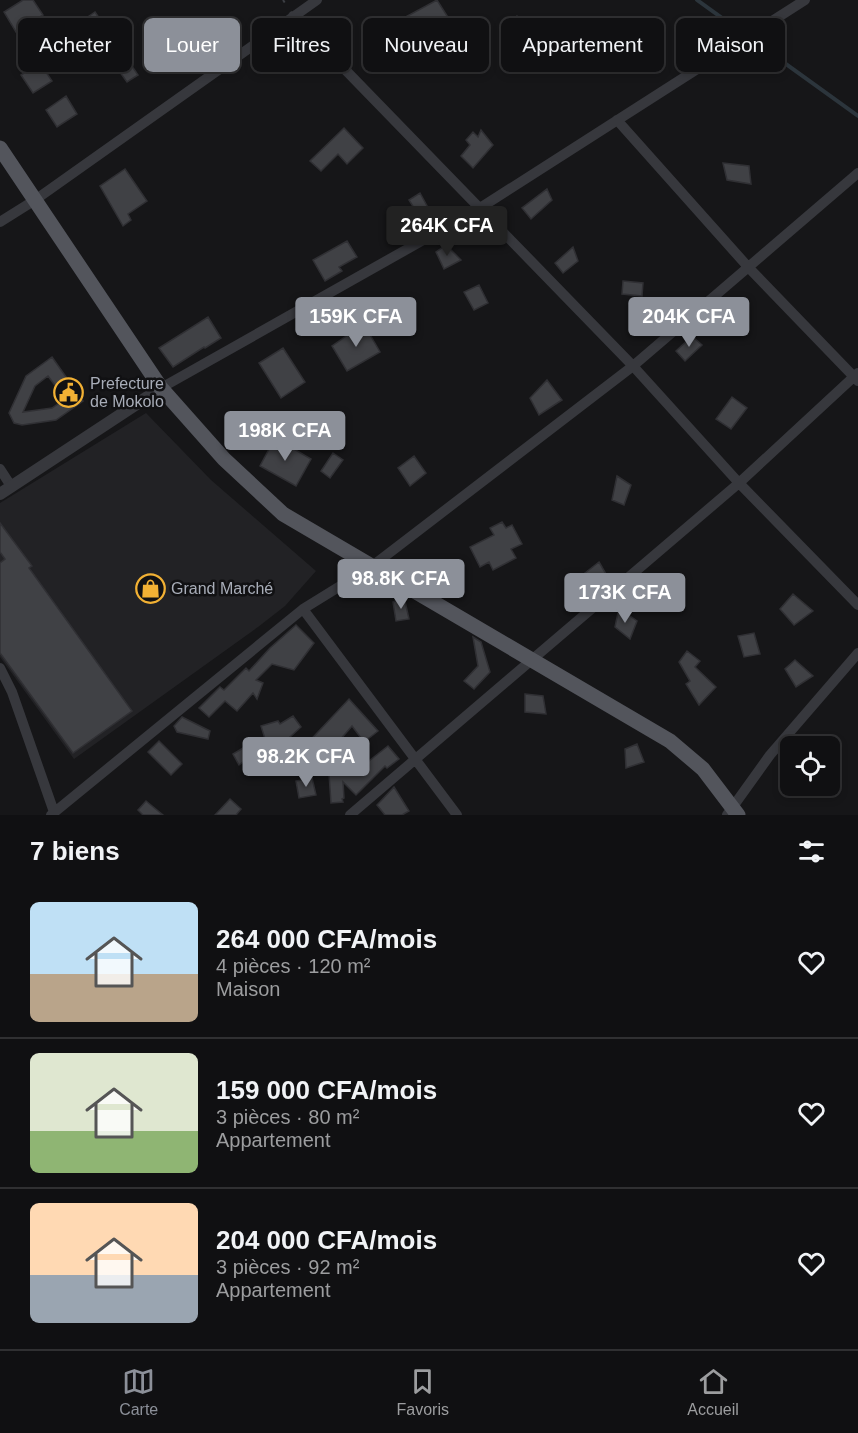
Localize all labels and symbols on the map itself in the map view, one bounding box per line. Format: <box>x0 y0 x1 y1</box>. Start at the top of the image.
pin: 264K CFA <box>385 206 509 257</box>
pin: 159K CFA <box>294 297 418 348</box>
pin: 204K CFA <box>627 297 751 348</box>
place label: Prefecture de Mokolo <box>90 375 164 410</box>
public building icon: Prefecture de Mokolo <box>53 376 85 408</box>
pin: 198K CFA <box>223 411 347 462</box>
pin: 98.8K CFA <box>332 559 470 610</box>
shop icon: Grand Marché <box>134 572 166 604</box>
pin: 173K CFA <box>563 573 687 624</box>
place label: Grand Marché <box>171 580 273 597</box>
pin: 98.2K CFA <box>237 737 375 788</box>

